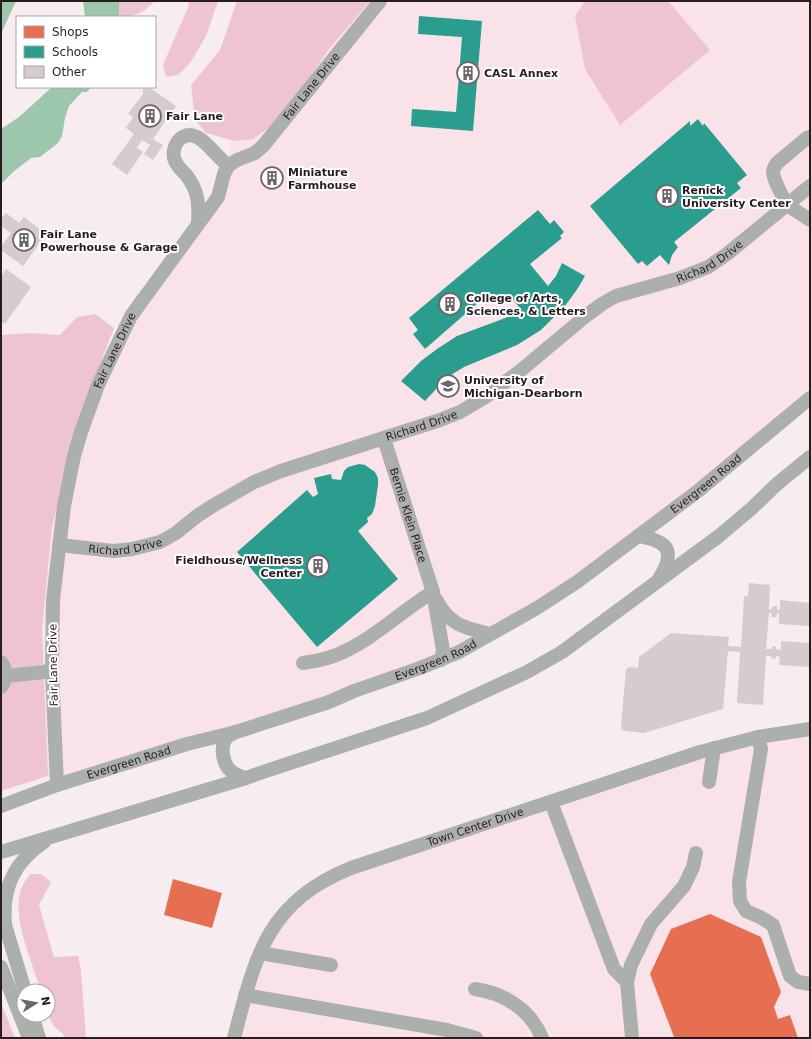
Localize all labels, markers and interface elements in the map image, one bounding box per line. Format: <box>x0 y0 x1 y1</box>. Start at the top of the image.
legend <box>16 16 156 88</box>
text: Shops <box>52 25 88 39</box>
text: Schools <box>52 45 98 59</box>
street label: Fair Lane Drive <box>281 50 343 123</box>
building icon: CASL Annex <box>455 60 481 86</box>
text: Other <box>52 65 86 79</box>
place label: CASL Annex <box>484 67 558 80</box>
building icon: Fair Lane <box>137 103 163 129</box>
place label: Fair Lane <box>166 110 223 123</box>
building icon: Miniature Farmhouse <box>259 165 285 191</box>
place label: Miniature Farmhouse <box>288 166 356 192</box>
building icon: Renick University Center <box>654 183 680 209</box>
place label: Renick University Center <box>682 184 791 210</box>
building icon: Fair Lane Powerhouse & Garage <box>11 227 37 253</box>
place label: Fair Lane Powerhouse & Garage <box>40 228 178 254</box>
street label: Richard Drive <box>675 238 746 286</box>
building icon: College of Arts, Sciences, & Letters <box>437 291 463 317</box>
place label: College of Arts, Sciences, & Letters <box>466 292 586 318</box>
street label: Fair Lane Drive <box>91 310 139 390</box>
school or university icon: University of Michigan-Dearborn <box>435 373 461 399</box>
place label: University of Michigan-Dearborn <box>464 374 583 400</box>
street label: Richard Drive <box>384 408 460 444</box>
street label: Evergreen Road <box>668 452 744 516</box>
street label: Bernie Klein Place <box>387 466 429 565</box>
street label: Richard Drive <box>88 536 164 558</box>
building icon: Fieldhouse/Wellness Center <box>305 553 331 579</box>
place label: Fieldhouse/Wellness Center <box>175 554 303 580</box>
street label: Fair Lane Drive <box>46 623 61 706</box>
street label: Evergreen Road <box>393 637 479 683</box>
street label: Evergreen Road <box>85 743 173 782</box>
street label: Town Center Drive <box>424 805 526 850</box>
north arrow <box>16 983 56 1023</box>
text: N <box>38 995 53 1007</box>

